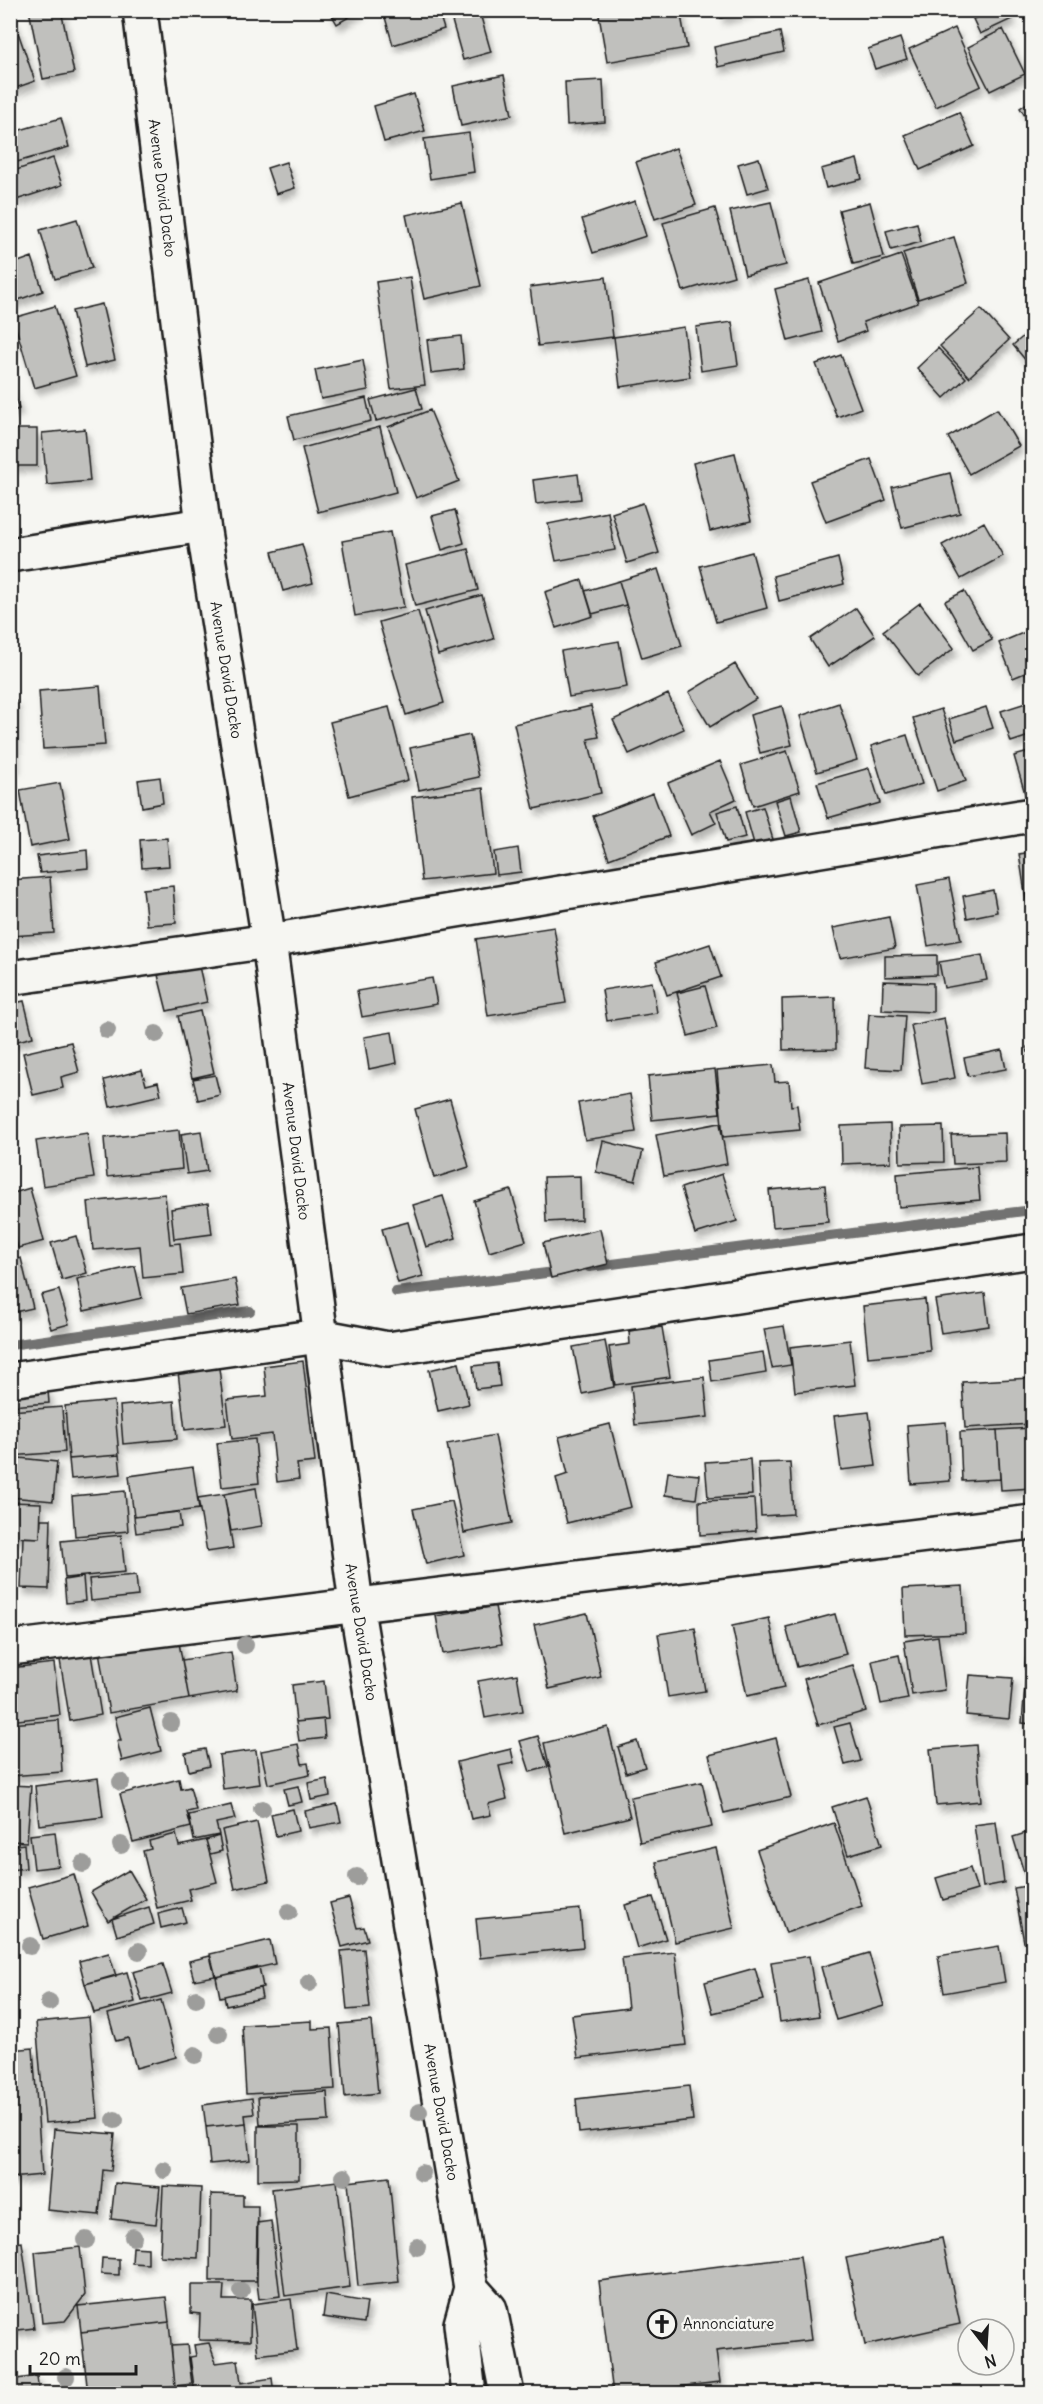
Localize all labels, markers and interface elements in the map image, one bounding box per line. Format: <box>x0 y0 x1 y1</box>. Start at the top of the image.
street label: Avenue David Dacko <box>145 118 180 258</box>
street label: Avenue David Dacko <box>206 600 247 740</box>
street label: Avenue David Dacko <box>279 1081 314 1221</box>
street label: Avenue David Dacko <box>341 1562 382 1702</box>
street label: Avenue David Dacko <box>420 2042 463 2182</box>
church icon: Annonciature <box>646 2308 678 2340</box>
place label: Annonciature <box>683 2314 774 2333</box>
north arrow <box>956 2317 1016 2377</box>
scale bar <box>30 2338 136 2376</box>
text: 20 m <box>39 2347 81 2370</box>
text: N <box>982 2350 999 2373</box>

